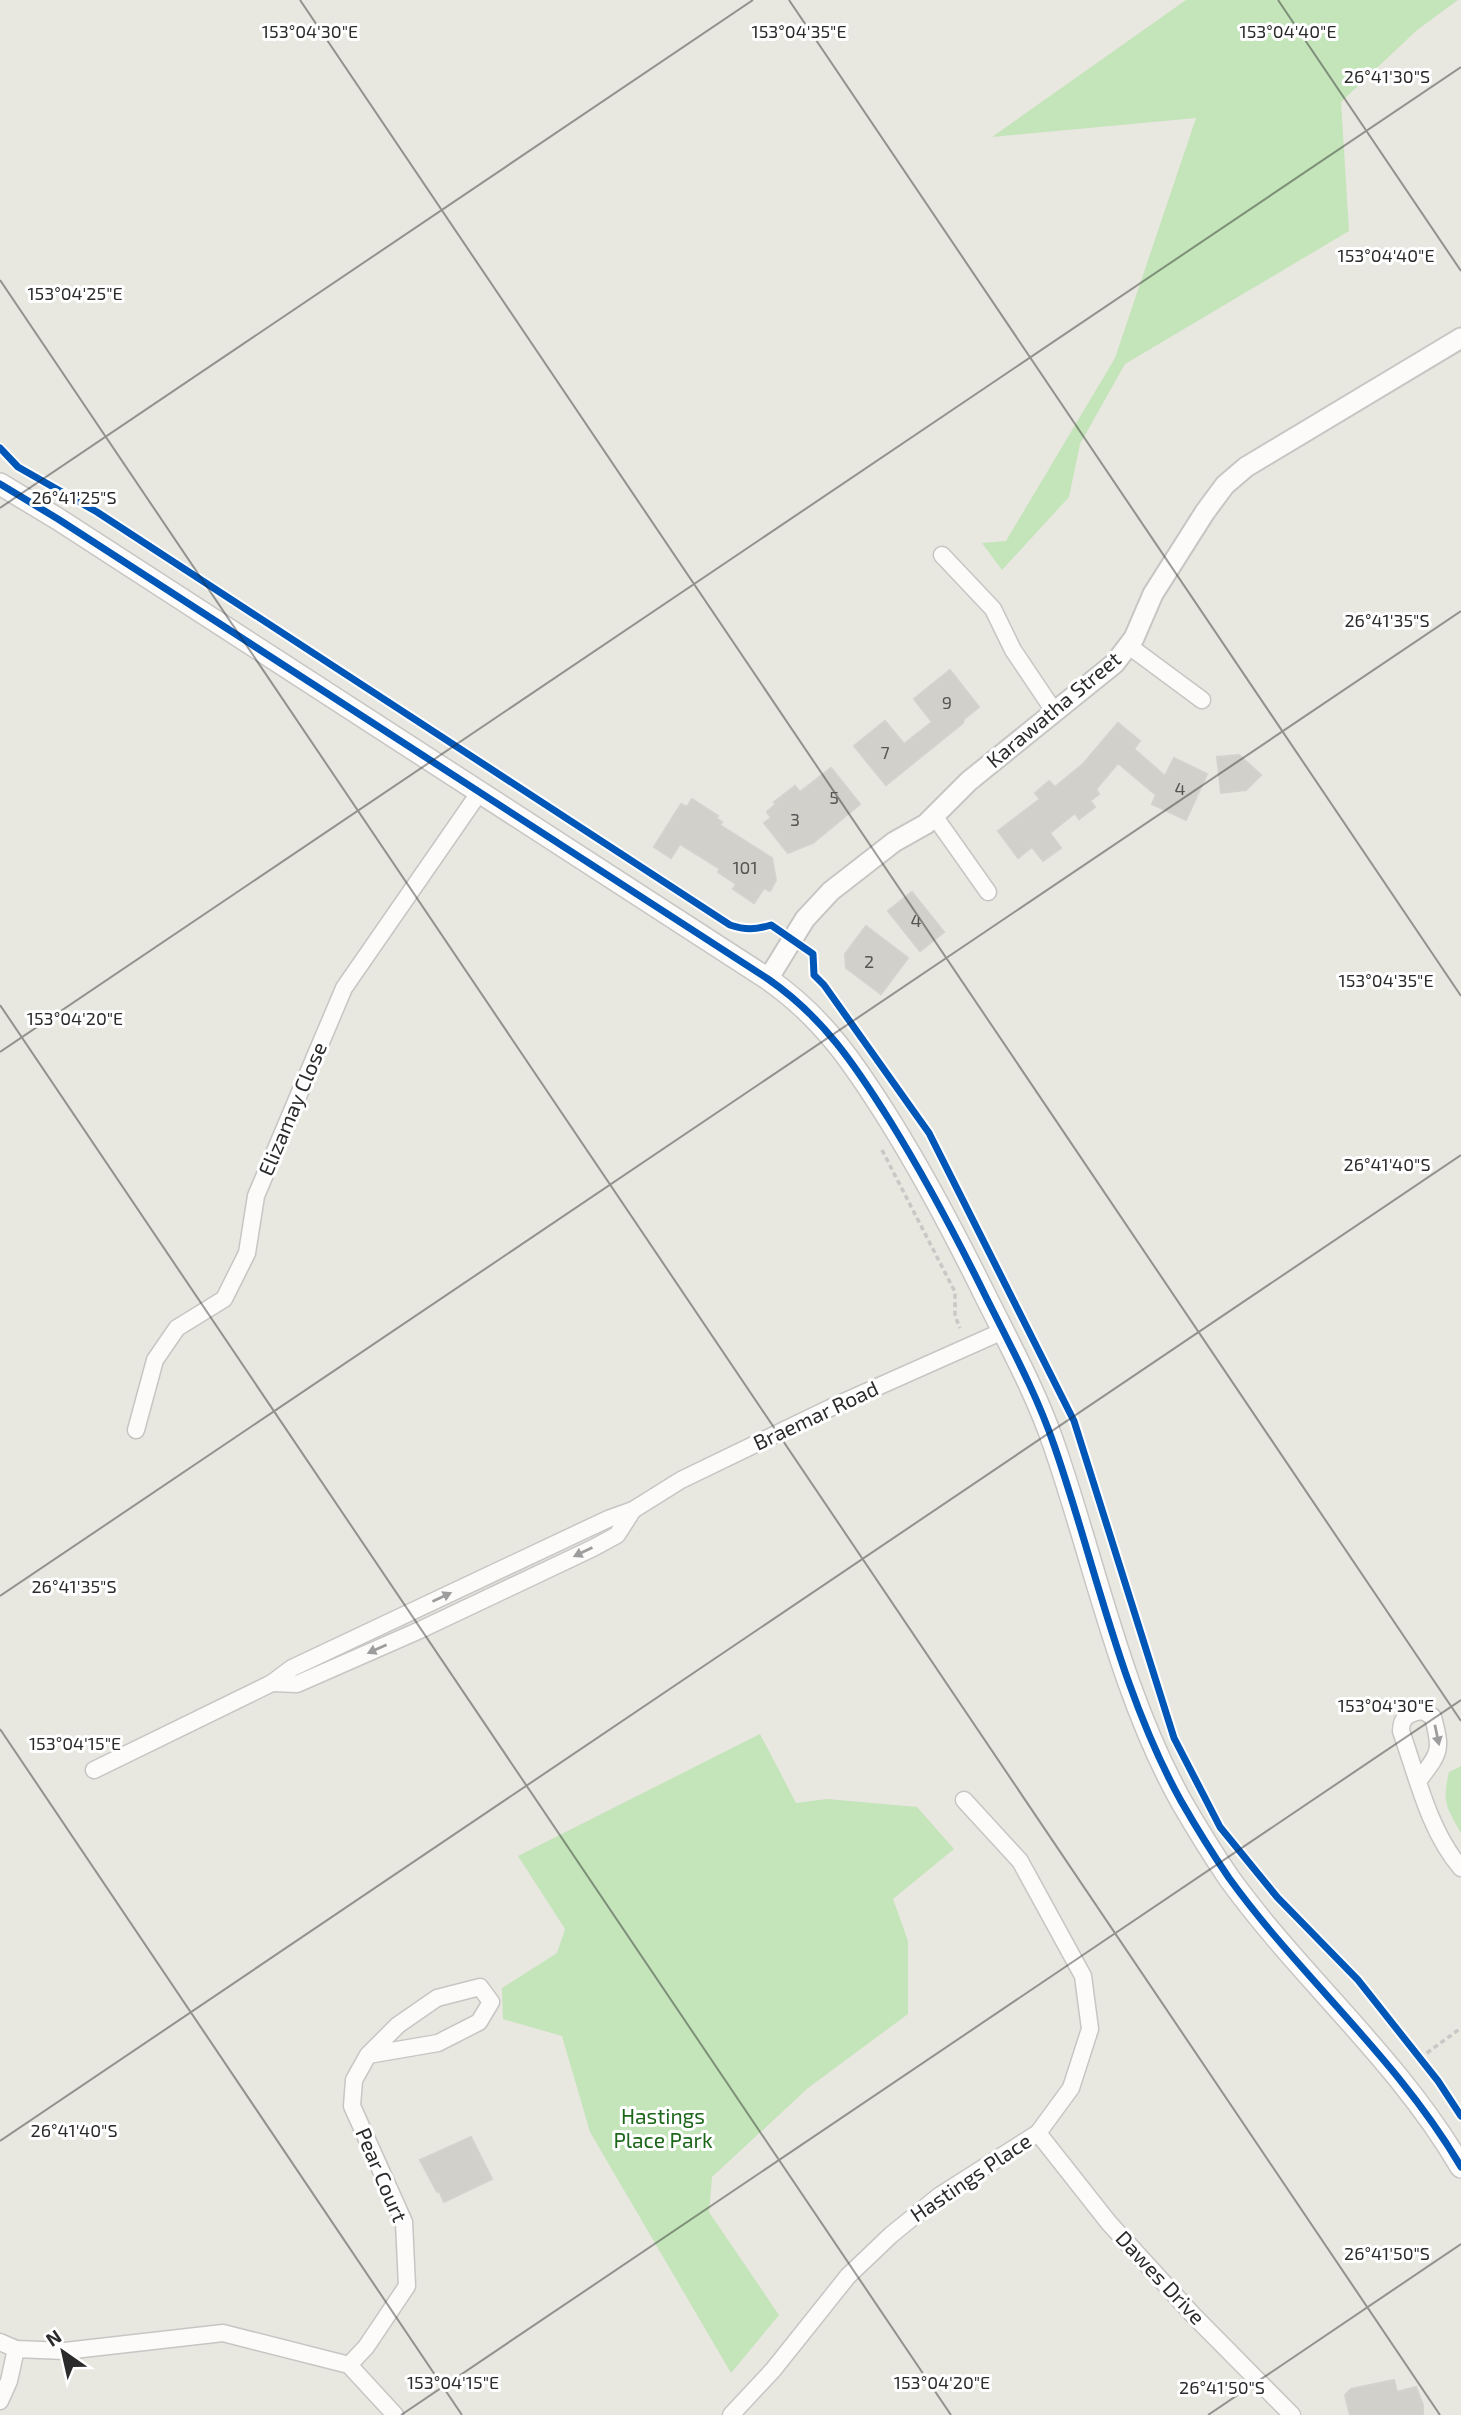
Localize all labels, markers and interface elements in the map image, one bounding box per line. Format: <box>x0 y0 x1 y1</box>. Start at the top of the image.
text: 153°04'30"E <box>262 20 358 42</box>
text: 153°04'35"E <box>751 20 847 42</box>
text: 153°04'40"E <box>1240 20 1336 42</box>
text: 26°41'30"S <box>1344 65 1430 87</box>
text: 153°04'40"E <box>1338 244 1434 266</box>
text: 153°04'25"E <box>27 282 123 304</box>
text: 26°41'25"S <box>31 486 117 508</box>
text: 26°41'35"S <box>1344 609 1430 631</box>
street label: Karawatha Street <box>981 645 1125 772</box>
house number: 9 <box>942 691 952 713</box>
house number: 7 <box>880 741 890 763</box>
house number: 4 <box>1174 777 1186 799</box>
house number: 5 <box>829 786 839 808</box>
house number: 3 <box>790 808 800 830</box>
house number: 101 <box>732 856 758 878</box>
house number: 4 <box>910 909 922 931</box>
house number: 2 <box>864 950 874 972</box>
text: 153°04'35"E <box>1338 969 1434 991</box>
text: 153°04'20"E <box>27 1007 123 1029</box>
street label: Elizamay Close <box>252 1038 331 1179</box>
text: 26°41'40"S <box>1344 1153 1430 1175</box>
street label: Braemar Road <box>749 1375 882 1455</box>
one-way arrow <box>573 1547 593 1558</box>
text: 26°41'35"S <box>31 1575 117 1597</box>
one-way arrow <box>432 1592 452 1603</box>
one-way arrow <box>366 1644 387 1655</box>
text: 153°04'30"E <box>1338 1694 1434 1716</box>
one-way arrow <box>1431 1724 1442 1746</box>
text: 153°04'15"E <box>29 1732 121 1754</box>
park label: Hastings Place Park <box>613 2103 713 2152</box>
text: 26°41'40"S <box>31 2119 117 2141</box>
street label: Pear Court <box>351 2123 413 2225</box>
street label: Hastings Place <box>905 2127 1035 2226</box>
street label: Dawes Drive <box>1111 2225 1211 2329</box>
text: 26°41'50"S <box>1344 2242 1430 2264</box>
north arrow <box>28 2317 98 2387</box>
text: N <box>41 2324 65 2351</box>
text: 153°04'15"E <box>407 2371 499 2393</box>
text: 153°04'20"E <box>894 2371 990 2393</box>
text: 26°41'50"S <box>1179 2376 1265 2398</box>

